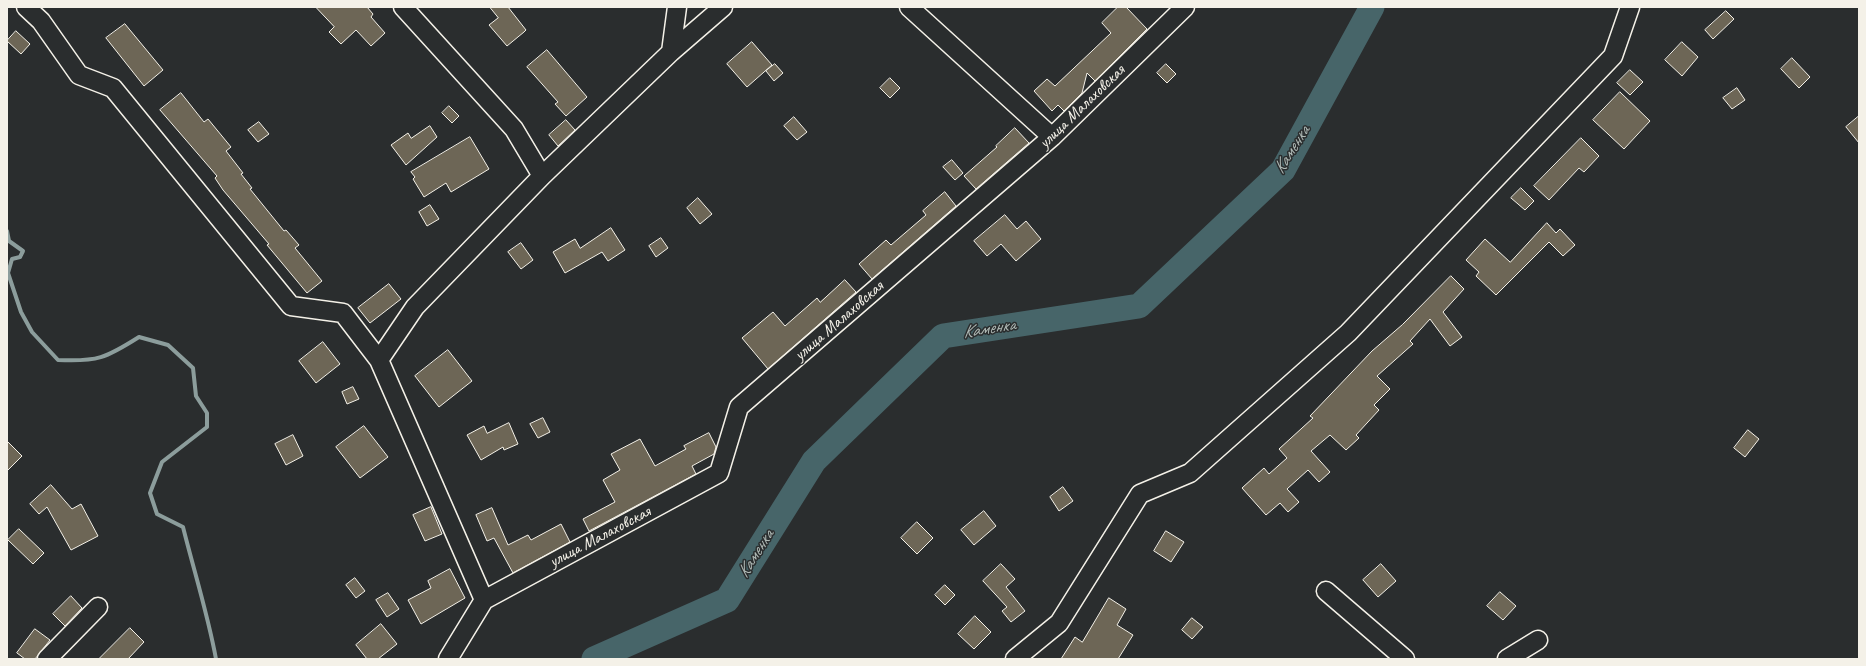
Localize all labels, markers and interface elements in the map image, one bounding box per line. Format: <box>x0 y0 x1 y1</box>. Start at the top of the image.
street label: улица Малаховская <box>1035 61 1129 153</box>
water label: Каменка <box>1269 122 1315 178</box>
street label: улица Малаховская <box>790 277 888 365</box>
water label: Каменка <box>961 314 1017 344</box>
street label: улица Малаховская <box>546 502 654 572</box>
water label: Каменка <box>733 526 779 582</box>

